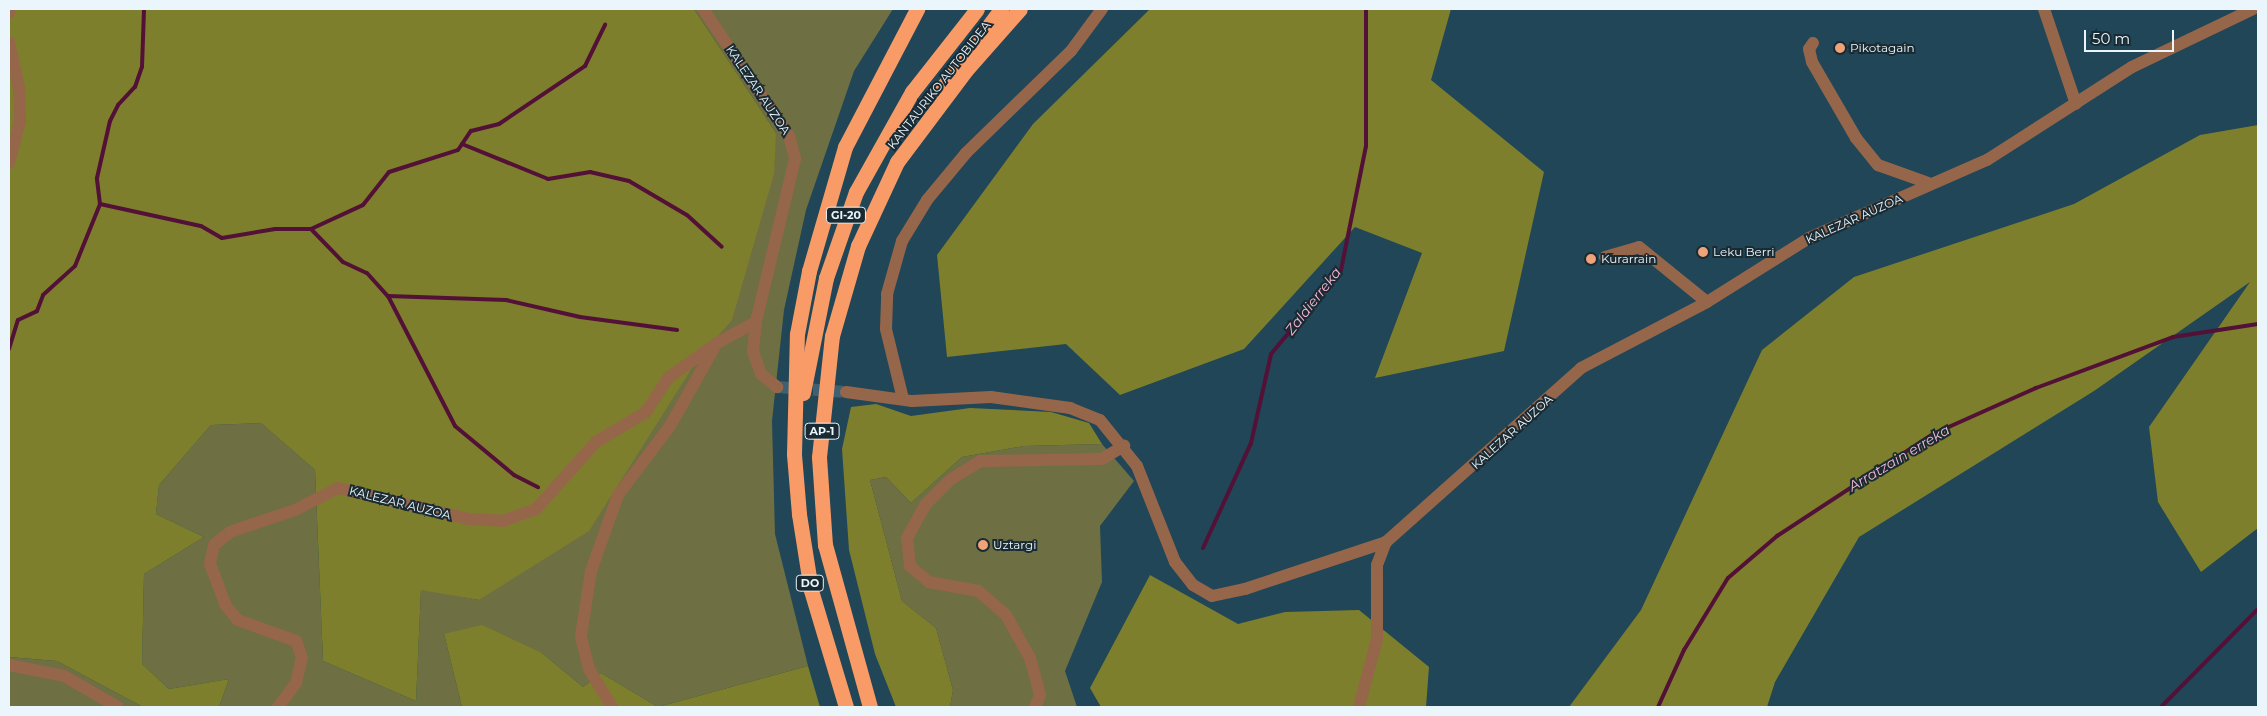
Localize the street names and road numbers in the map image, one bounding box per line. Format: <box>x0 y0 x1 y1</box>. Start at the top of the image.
street label: KANTAURIKO AUTOBIDEA <box>885 18 993 152</box>
street label: KALEZAR AUZOA <box>723 43 793 137</box>
street label: KALEZAR AUZOA <box>1803 191 1905 247</box>
road number: GI-20 <box>825 206 867 224</box>
street label: KALEZAR AUZOA <box>1468 392 1556 472</box>
road number: AP-1 <box>804 422 840 440</box>
street label: KALEZAR AUZOA <box>348 483 452 523</box>
road number: DO <box>795 574 825 592</box>

